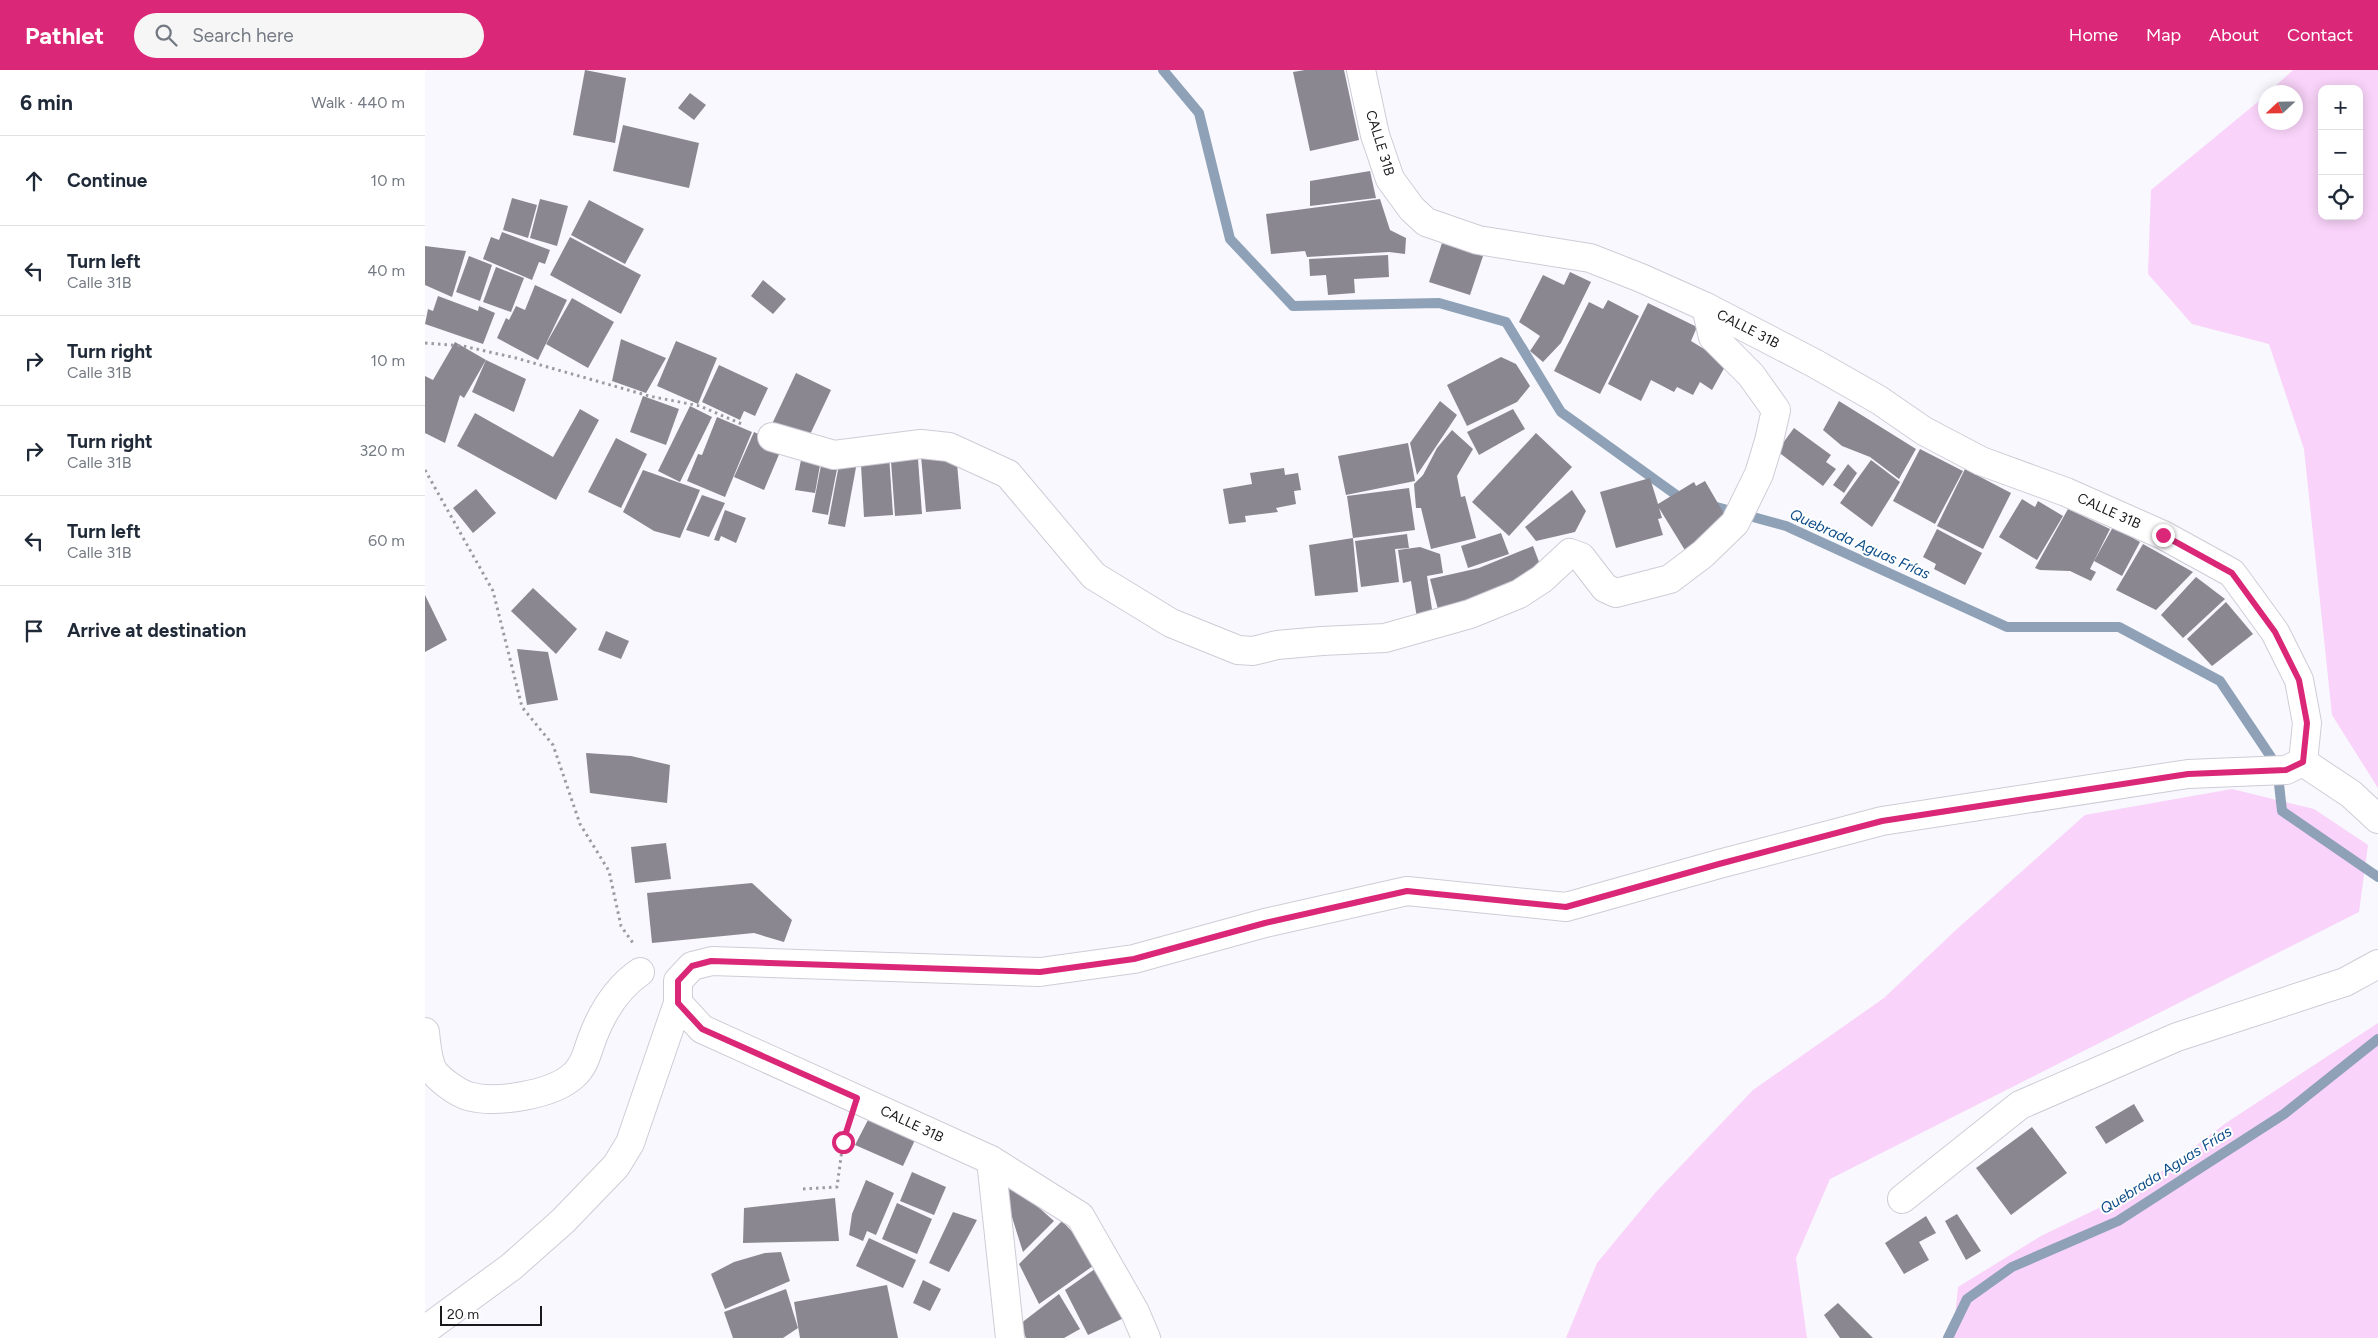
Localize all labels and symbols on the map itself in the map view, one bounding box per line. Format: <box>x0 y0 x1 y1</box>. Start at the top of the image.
north arrow <box>2258 85 2303 130</box>
street label: CALLE 31B <box>1362 108 1398 178</box>
street label: CALLE 31B <box>1714 306 1782 352</box>
street label: CALLE 31B <box>2075 489 2143 533</box>
water label: Quebrada Aguas Frías <box>1787 505 1933 583</box>
route end <box>2152 524 2175 547</box>
street label: CALLE 31B <box>878 1102 946 1146</box>
water label: Quebrada Aguas Frías <box>2097 1122 2235 1218</box>
route start <box>832 1131 855 1154</box>
scale bar <box>440 1303 543 1326</box>

